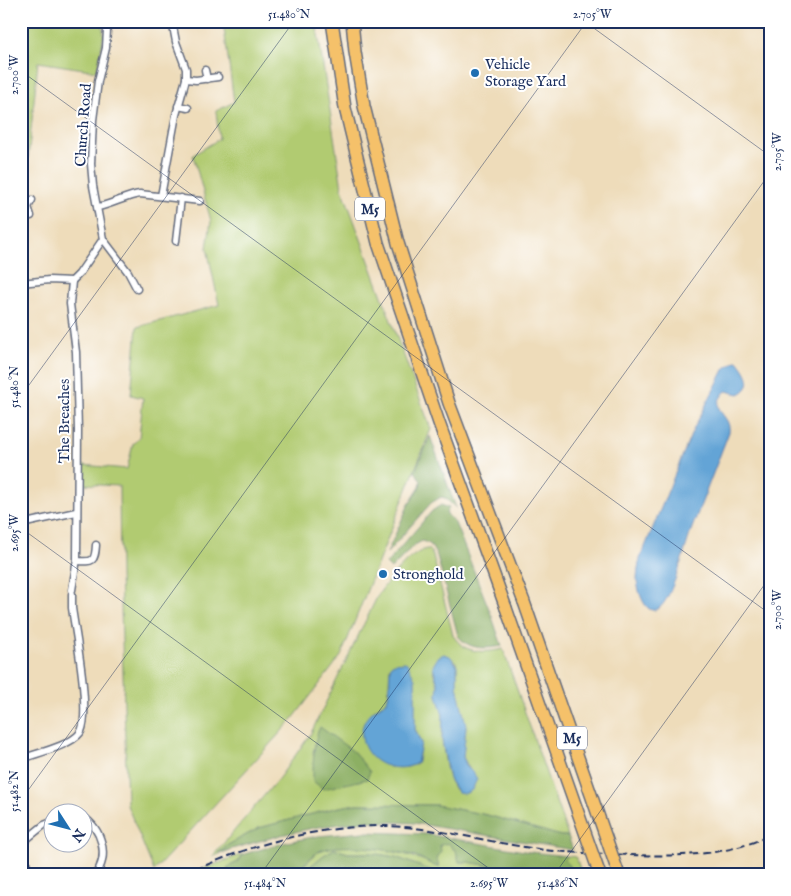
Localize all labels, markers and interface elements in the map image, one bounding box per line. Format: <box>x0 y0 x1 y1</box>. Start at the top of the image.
text: 51.480°N <box>268 7 311 22</box>
text: 2.705°W <box>573 7 612 22</box>
text: 2.700°W <box>7 54 22 95</box>
place label: Vehicle Storage Yard <box>484 55 567 91</box>
marker: Vehicle Storage Yard <box>469 67 481 79</box>
street label: Church Road <box>71 82 96 167</box>
text: 2.705°W <box>770 132 785 171</box>
road number: M5 <box>355 198 385 220</box>
text: 51.480°N <box>7 365 22 408</box>
street label: The Breaches <box>55 379 74 463</box>
text: 2.695°W <box>7 513 22 552</box>
place label: Stronghold <box>393 565 465 584</box>
marker: Stronghold <box>377 568 389 580</box>
text: 2.700°W <box>770 589 785 630</box>
road number: M5 <box>557 726 587 750</box>
text: 51.482°N <box>7 769 22 812</box>
north arrow <box>42 804 92 854</box>
text: N <box>67 824 89 845</box>
text: 51.484°N <box>244 876 287 891</box>
text: 2.695°W <box>470 876 509 891</box>
text: 51.486°N <box>537 876 579 891</box>

